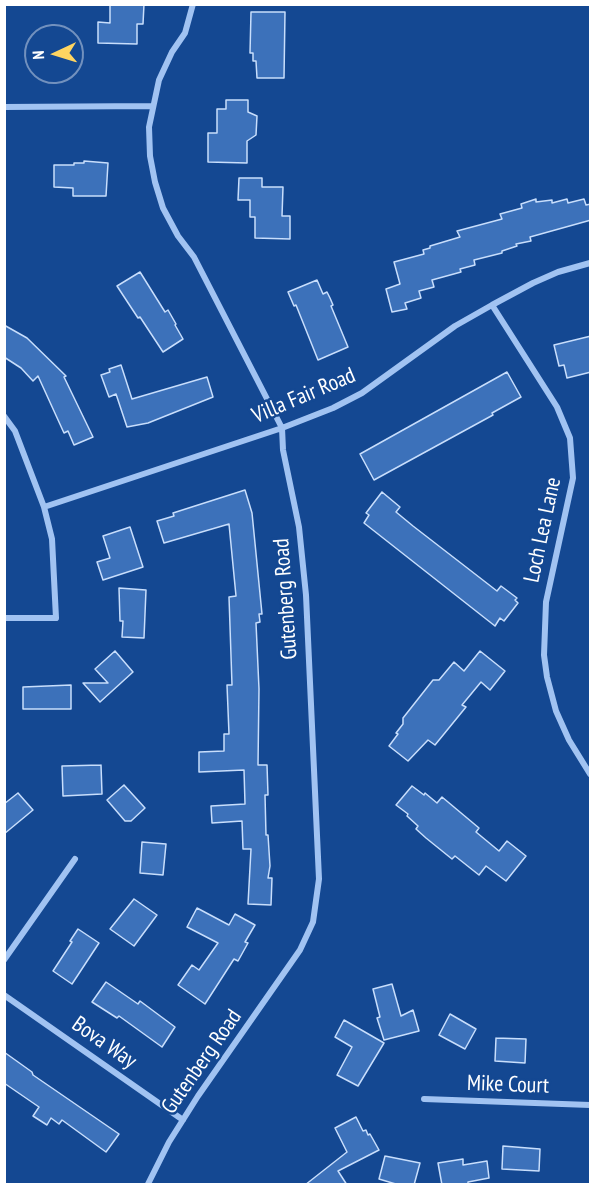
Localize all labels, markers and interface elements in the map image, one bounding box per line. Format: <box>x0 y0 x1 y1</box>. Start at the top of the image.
north arrow <box>24 24 84 84</box>
text: N <box>28 50 48 60</box>
street label: Villa Fair Road <box>248 362 360 430</box>
street label: Loch Lea Lane <box>519 475 567 585</box>
street label: Gutenberg Road <box>269 538 303 660</box>
street label: Gutenberg Road <box>156 1005 248 1119</box>
street label: Bova Way <box>67 1011 141 1075</box>
street label: Mike Court <box>467 1070 549 1100</box>

